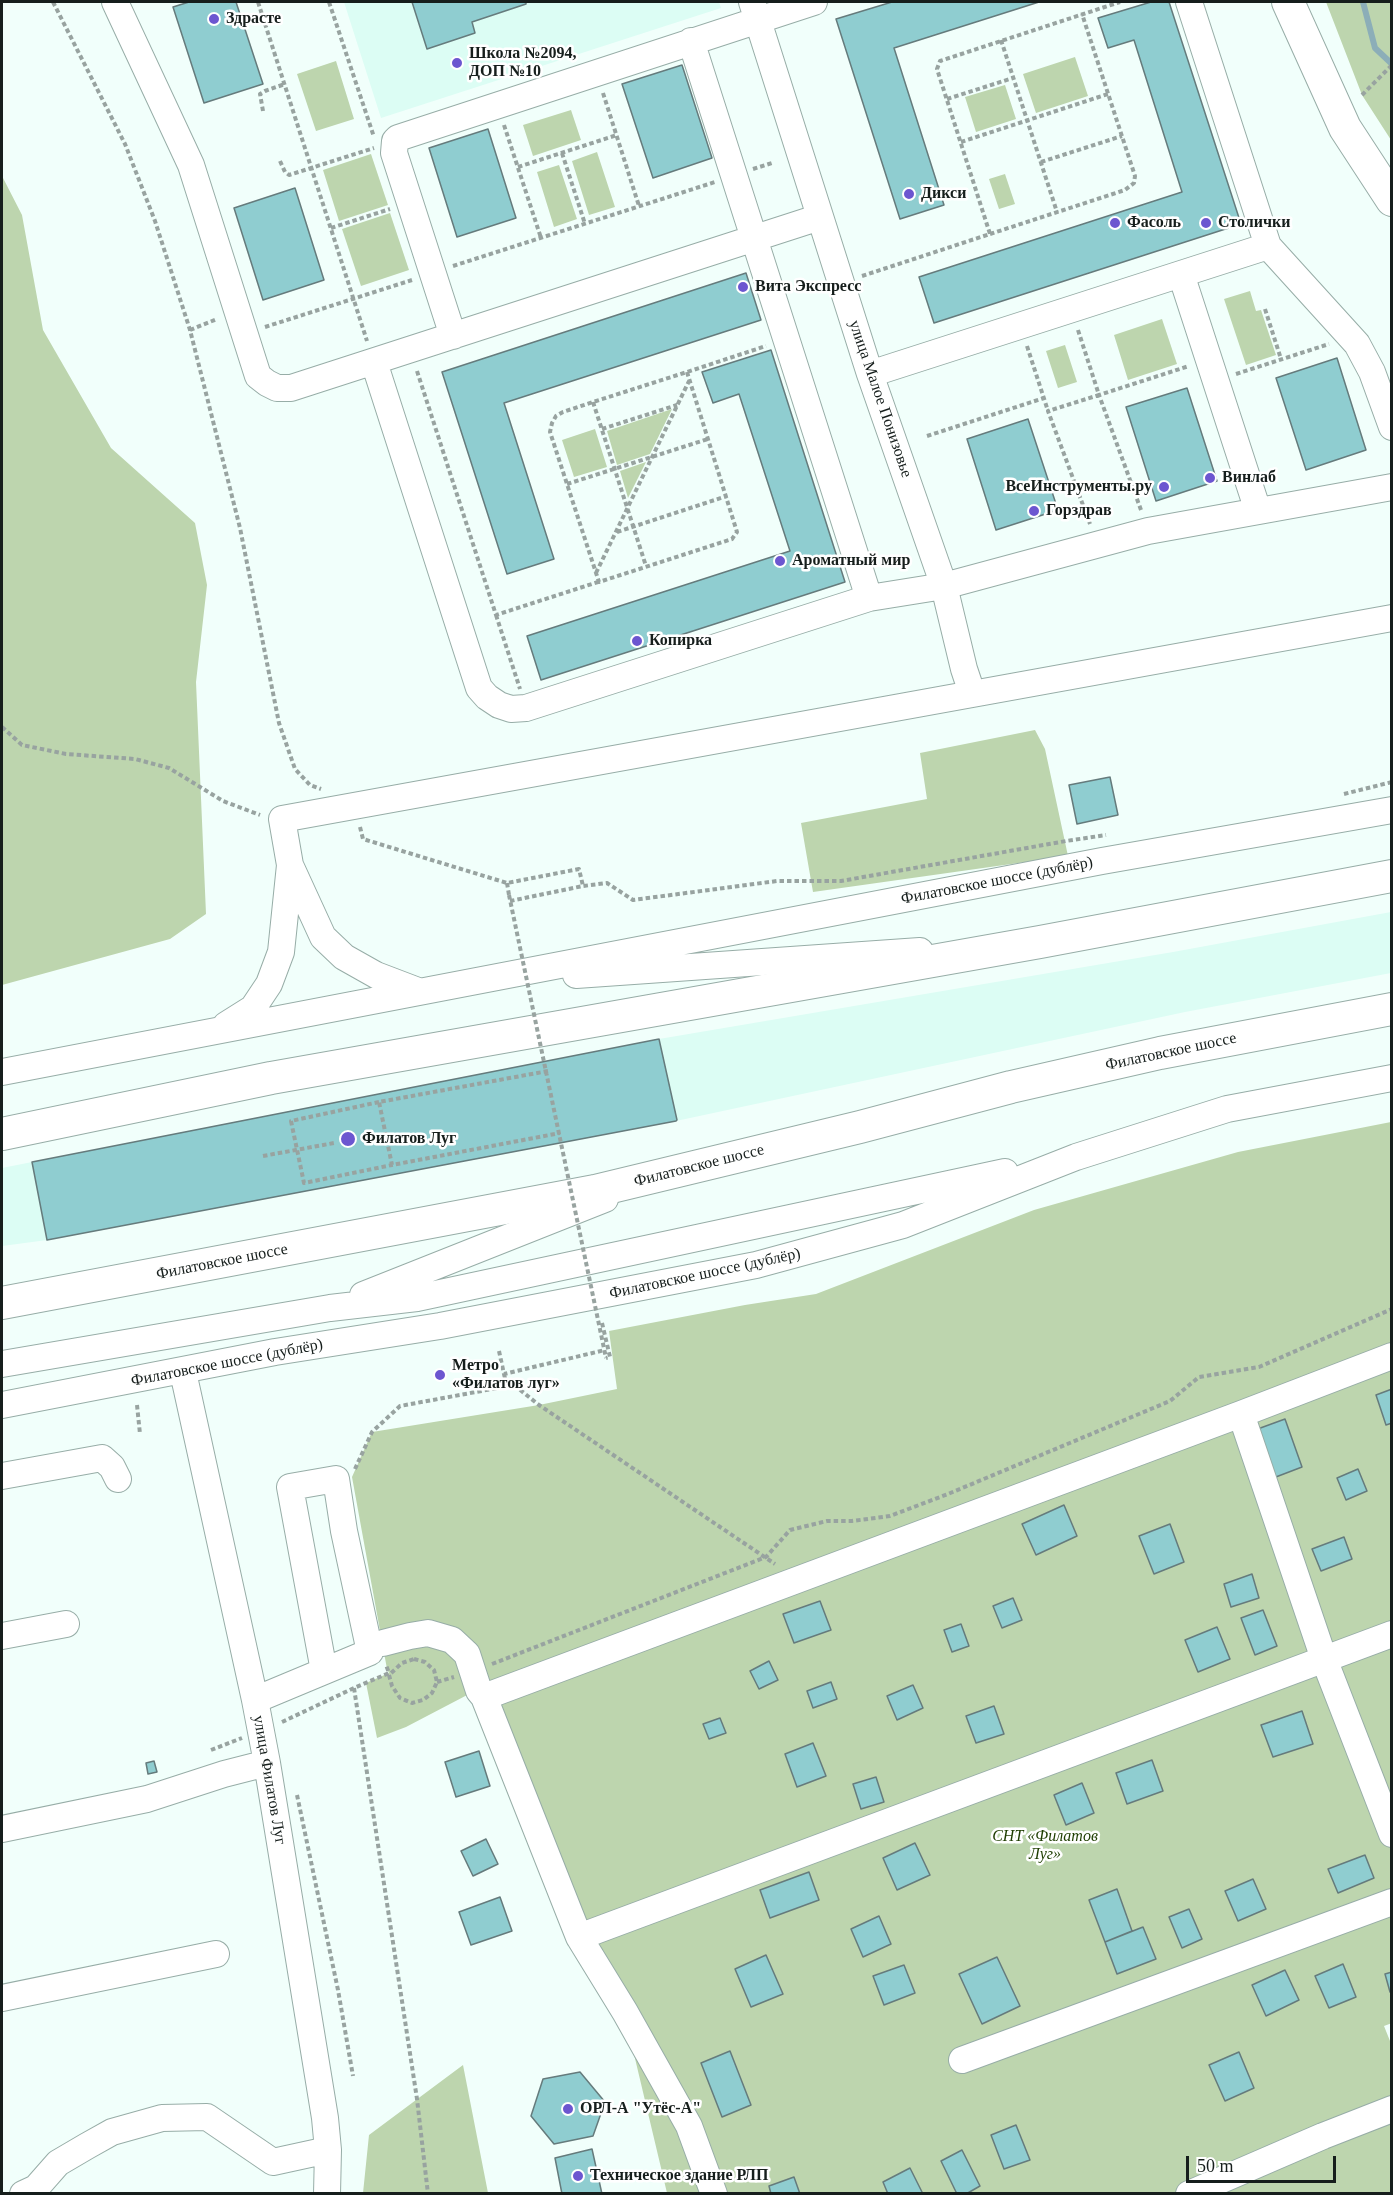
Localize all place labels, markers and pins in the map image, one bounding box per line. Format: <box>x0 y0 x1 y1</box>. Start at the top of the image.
place label: Здрасте <box>226 9 281 29</box>
marker: Здрасте <box>207 12 221 26</box>
place label: Школа №2094, ДОП №10 <box>469 44 576 82</box>
marker: Школа №2094, ДОП №10 <box>450 56 464 70</box>
place label: Дикси <box>921 184 966 204</box>
marker: Дикси <box>902 187 916 201</box>
place label: Фасоль <box>1127 213 1181 233</box>
place label: Столички <box>1218 213 1290 233</box>
marker: Фасоль <box>1108 216 1122 230</box>
marker: Столички <box>1199 216 1213 230</box>
place label: Вита Экспресс <box>755 277 861 297</box>
marker: Вита Экспресс <box>736 280 750 294</box>
place label: Винлаб <box>1222 468 1276 488</box>
marker: Винлаб <box>1203 471 1217 485</box>
place label: ВсеИнструменты.ру <box>1005 477 1152 497</box>
marker: ВсеИнструменты.ру <box>1157 480 1171 494</box>
place label: Горздрав <box>1046 501 1112 521</box>
marker: Горздрав <box>1027 504 1041 518</box>
place label: Ароматный мир <box>792 551 910 571</box>
marker: Ароматный мир <box>773 554 787 568</box>
place label: Копирка <box>649 631 712 651</box>
marker: Копирка <box>630 634 644 648</box>
place label: Филатов Луг <box>362 1129 456 1149</box>
marker: Филатов Луг <box>339 1130 357 1148</box>
place label: Метро «Филатов луг» <box>452 1356 560 1394</box>
marker: Метро «Филатов луг» <box>433 1368 447 1382</box>
place label: ОРЛ-А "Утёс-А" <box>580 2099 701 2119</box>
marker: ОРЛ-А "Утёс-А" <box>561 2102 575 2116</box>
place label: Техническое здание РЛП <box>590 2166 768 2186</box>
marker: Техническое здание РЛП <box>571 2169 585 2183</box>

